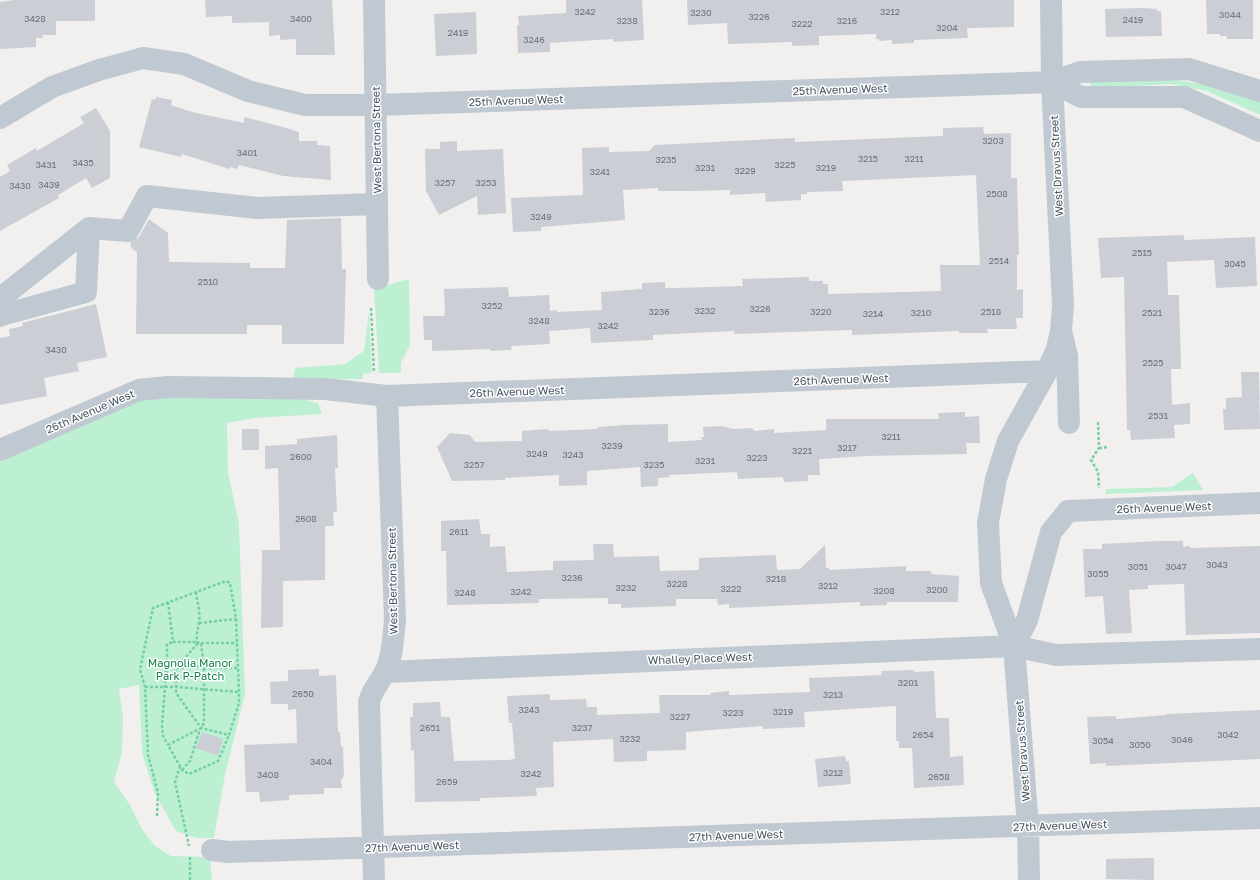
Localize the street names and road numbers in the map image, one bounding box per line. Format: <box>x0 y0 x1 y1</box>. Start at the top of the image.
street label: 25th Avenue West <box>792 81 888 97</box>
street label: West Bertona Street <box>369 86 383 194</box>
street label: 25th Avenue West <box>468 92 564 108</box>
street label: West Dravus Street <box>1047 115 1065 217</box>
street label: 26th Avenue West <box>793 371 889 387</box>
street label: 26th Avenue West <box>469 383 565 399</box>
street label: 26th Avenue West <box>44 386 136 436</box>
street label: 26th Avenue West <box>1116 499 1212 515</box>
street label: West Bertona Street <box>385 527 399 635</box>
street label: Whalley Place West <box>648 650 752 666</box>
street label: West Dravus Street <box>1012 700 1032 802</box>
street label: 27th Avenue West <box>1013 817 1107 833</box>
street label: 27th Avenue West <box>689 827 783 843</box>
street label: 27th Avenue West <box>365 838 459 854</box>

